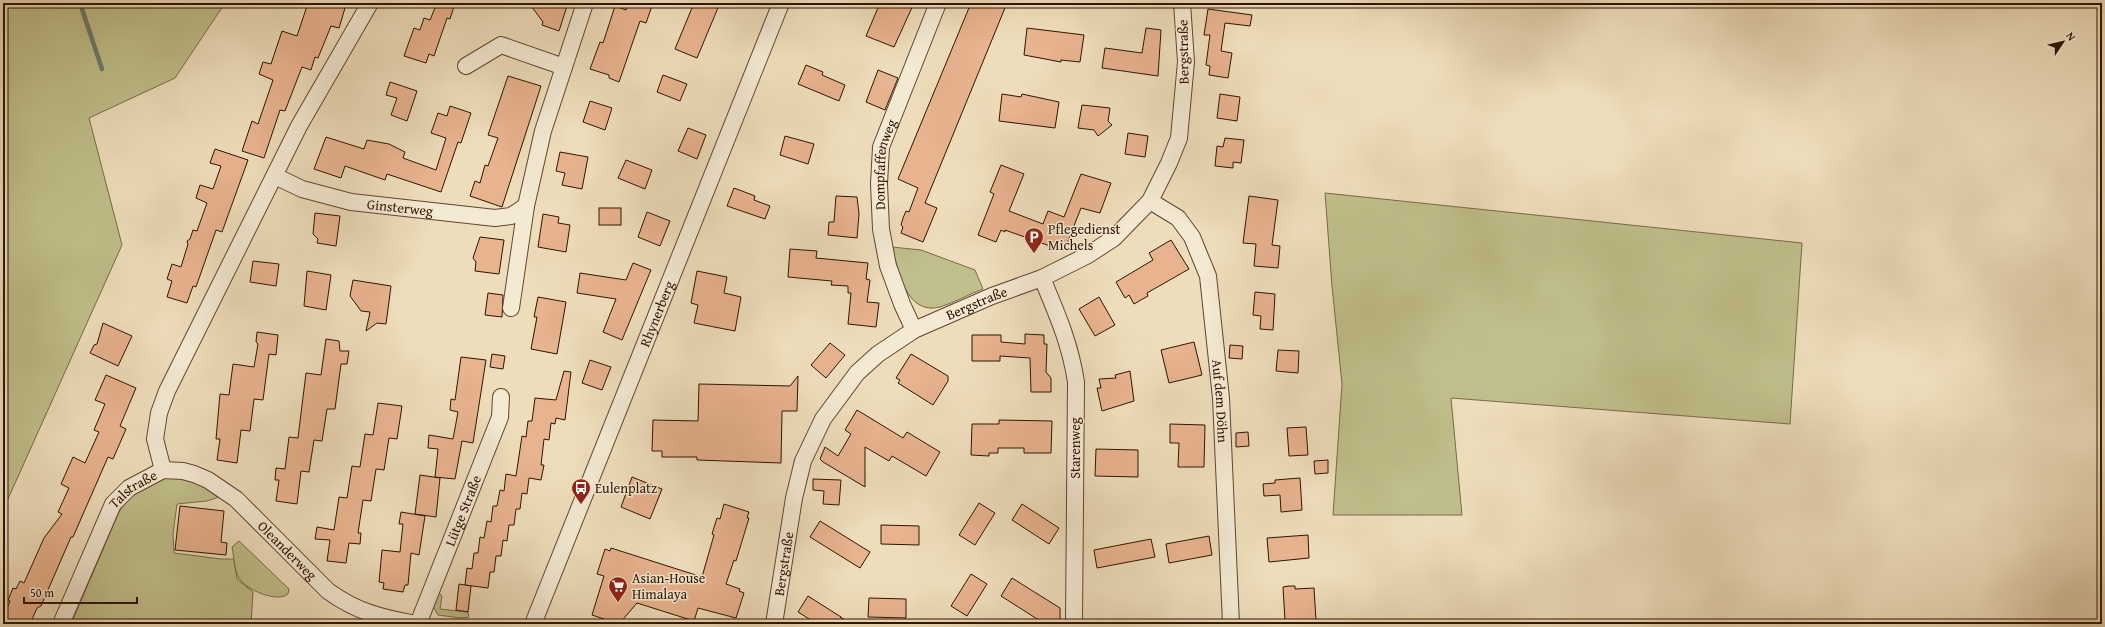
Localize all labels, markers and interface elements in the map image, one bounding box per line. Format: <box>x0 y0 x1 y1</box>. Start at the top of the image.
street label: Bergstraße <box>1172 19 1194 85</box>
north arrow <box>2043 22 2083 62</box>
text: N <box>2063 29 2080 44</box>
street label: Dompfaffenweg <box>869 116 901 210</box>
street label: Ginsterweg <box>366 194 434 221</box>
place label: Pflegedienst Michels <box>1048 219 1120 255</box>
parking icon: Pflegedienst Michels <box>1023 226 1045 254</box>
street label: Rhynerberg <box>635 278 679 350</box>
street label: Bergstraße <box>943 281 1010 325</box>
street label: Auf dem Döhn <box>1207 358 1233 443</box>
street label: Starenweg <box>1065 417 1085 479</box>
street label: Talstraße <box>104 465 161 513</box>
street label: Lütge Straße <box>440 472 486 549</box>
bus stop icon: Eulenplatz <box>570 477 592 505</box>
place label: Eulenplatz <box>595 478 657 498</box>
street label: Oleanderweg <box>253 516 322 585</box>
street label: Bergstraße <box>769 530 799 597</box>
place label: Asian-House Himalaya <box>632 568 706 604</box>
supermarket icon: Asian-House Himalaya <box>607 575 629 603</box>
scale bar <box>24 579 137 605</box>
text: 50 m <box>30 584 54 601</box>

